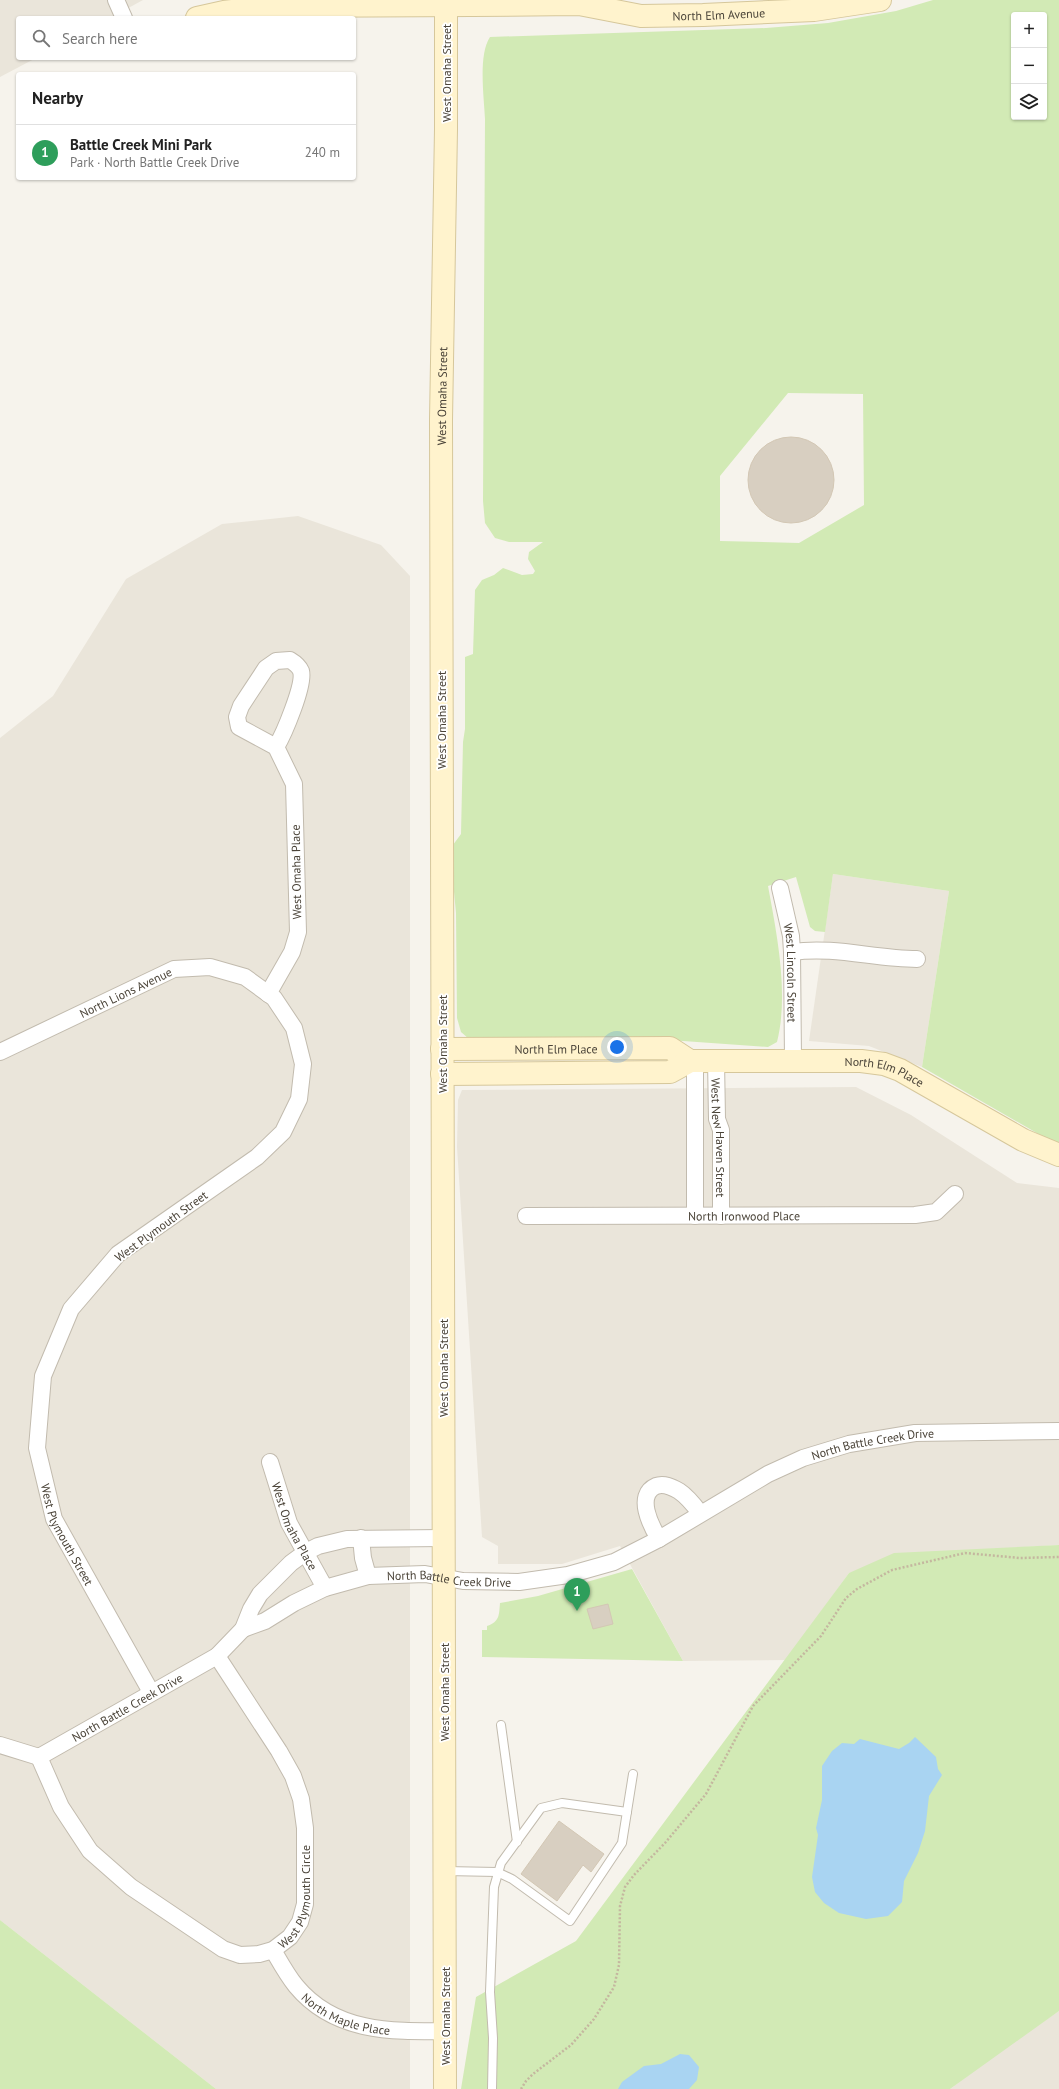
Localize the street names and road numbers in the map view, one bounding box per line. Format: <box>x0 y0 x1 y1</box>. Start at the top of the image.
street label: North Elm Avenue <box>672 5 766 23</box>
street label: West Omaha Street <box>439 24 454 122</box>
street label: West Omaha Street <box>433 347 450 445</box>
street label: West Omaha Street <box>434 671 449 769</box>
street label: West Omaha Place <box>288 824 304 920</box>
street label: West Lincoln Street <box>781 922 800 1023</box>
street label: North Lions Avenue <box>77 964 174 1021</box>
street label: West Omaha Street <box>435 995 450 1093</box>
street label: North Elm Place <box>514 1041 598 1056</box>
street label: North Elm Place <box>845 1053 927 1090</box>
street label: West New Haven Street <box>709 1078 729 1197</box>
street label: West Plymouth Street <box>112 1187 210 1265</box>
street label: North Ironwood Place <box>688 1208 800 1223</box>
street label: West Omaha Street <box>436 1319 451 1417</box>
street label: North Battle Creek Drive <box>809 1425 934 1463</box>
street label: West Omaha Place <box>269 1480 321 1573</box>
street label: West Plymouth Street <box>38 1482 97 1588</box>
street label: North Battle Creek Drive <box>387 1566 511 1589</box>
street label: West Omaha Street <box>437 1643 452 1741</box>
street label: North Battle Creek Drive <box>69 1670 185 1744</box>
street label: West Plymouth Circle <box>275 1845 313 1951</box>
street label: West Omaha Street <box>438 1967 453 2065</box>
street label: North Maple Place <box>299 1989 391 2037</box>

